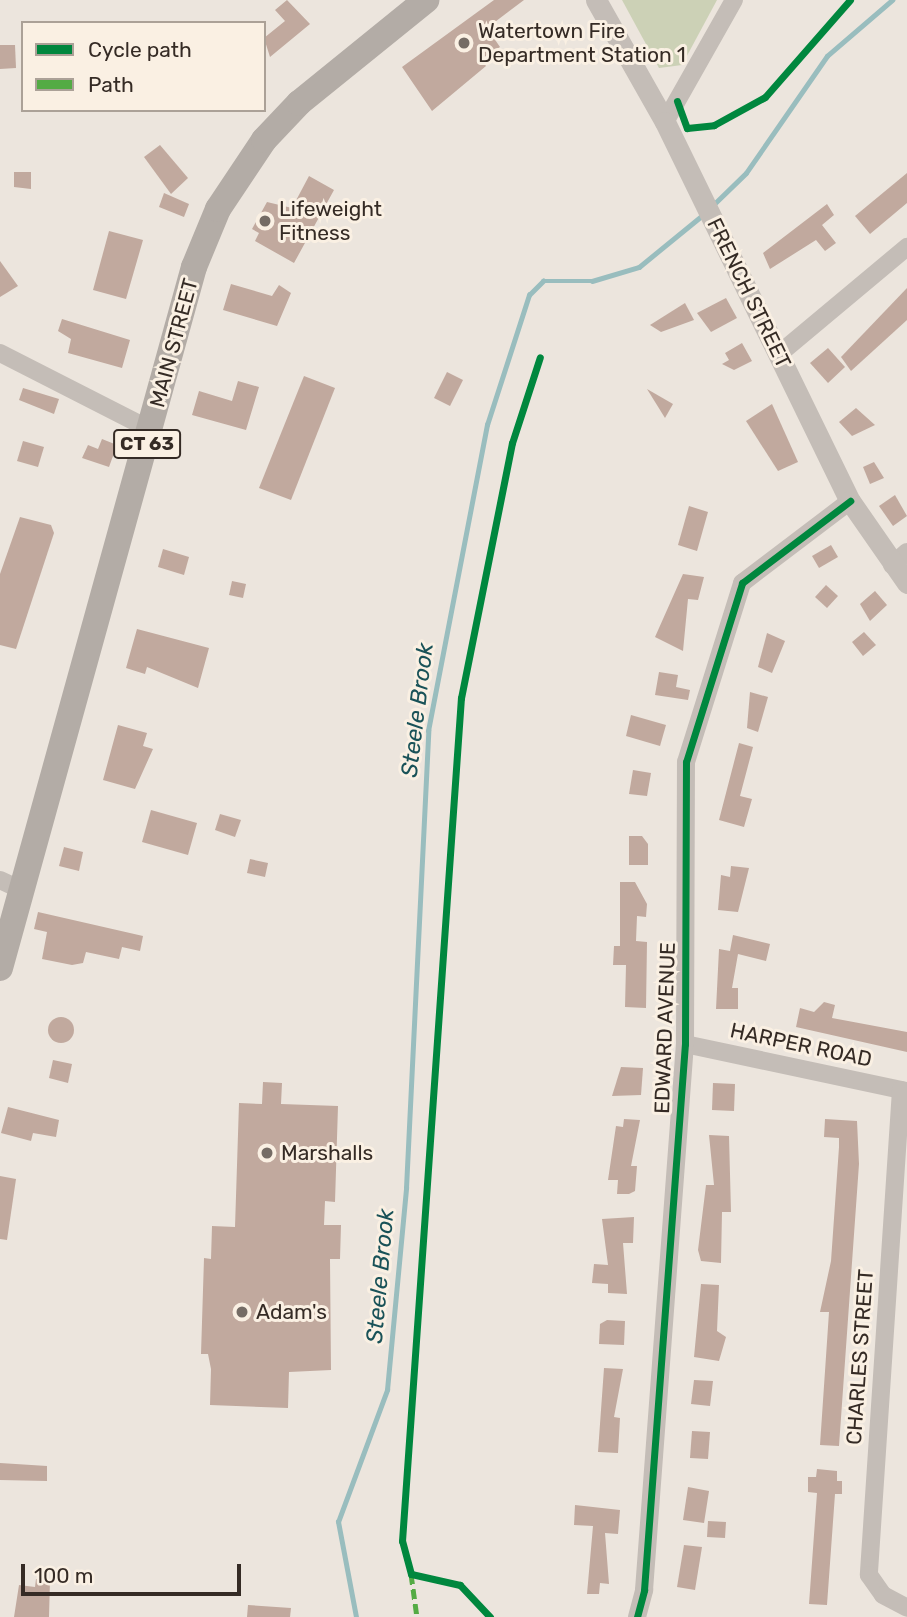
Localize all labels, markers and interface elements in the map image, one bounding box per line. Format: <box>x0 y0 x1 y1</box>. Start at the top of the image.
place label: Watertown Fire Department Station 1 <box>478 18 686 68</box>
legend <box>21 21 266 112</box>
marker: Watertown Fire Department Station 1 <box>456 35 472 51</box>
text: Cycle path <box>88 37 192 62</box>
text: Path <box>88 72 134 97</box>
place label: Lifeweight Fitness <box>279 196 382 246</box>
marker: Lifeweight Fitness <box>257 213 273 229</box>
street label: FRENCH STREET <box>702 214 796 372</box>
street label: MAIN STREET <box>145 276 203 410</box>
road number: CT 63 <box>112 428 182 460</box>
water label: Steele Brook <box>395 641 439 779</box>
street label: EDWARD AVENUE <box>649 941 681 1115</box>
street label: HARPER ROAD <box>728 1018 874 1072</box>
place label: Marshalls <box>281 1140 373 1166</box>
marker: Marshalls <box>259 1145 275 1161</box>
water label: Steele Brook <box>360 1207 400 1345</box>
street label: CHARLES STREET <box>841 1268 879 1446</box>
place label: Adam's <box>256 1299 327 1325</box>
marker: Adam's <box>234 1304 250 1320</box>
scale bar <box>24 1550 245 1594</box>
text: 100 m <box>34 1563 93 1588</box>

